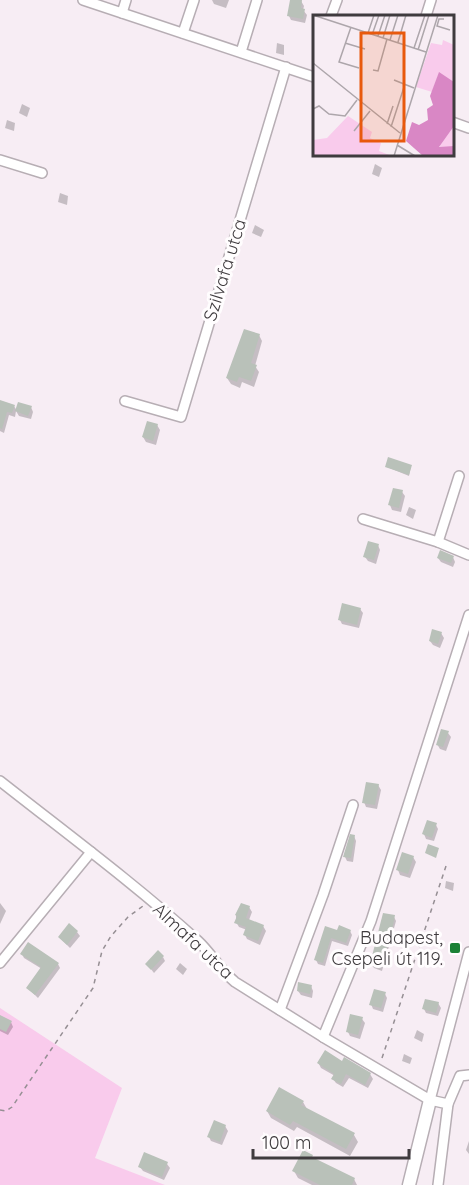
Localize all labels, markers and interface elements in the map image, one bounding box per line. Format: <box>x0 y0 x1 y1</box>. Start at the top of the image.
inset map <box>313 15 454 156</box>
street label: Szilvafa utca <box>198 216 251 324</box>
street label: Almafa utca <box>148 897 238 984</box>
place label: Budapest, Csepeli út 119. <box>331 926 443 970</box>
marker: Budapest, Csepeli út 119. <box>448 941 462 955</box>
scale bar <box>253 1122 409 1160</box>
text: 100 m <box>262 1131 311 1154</box>

